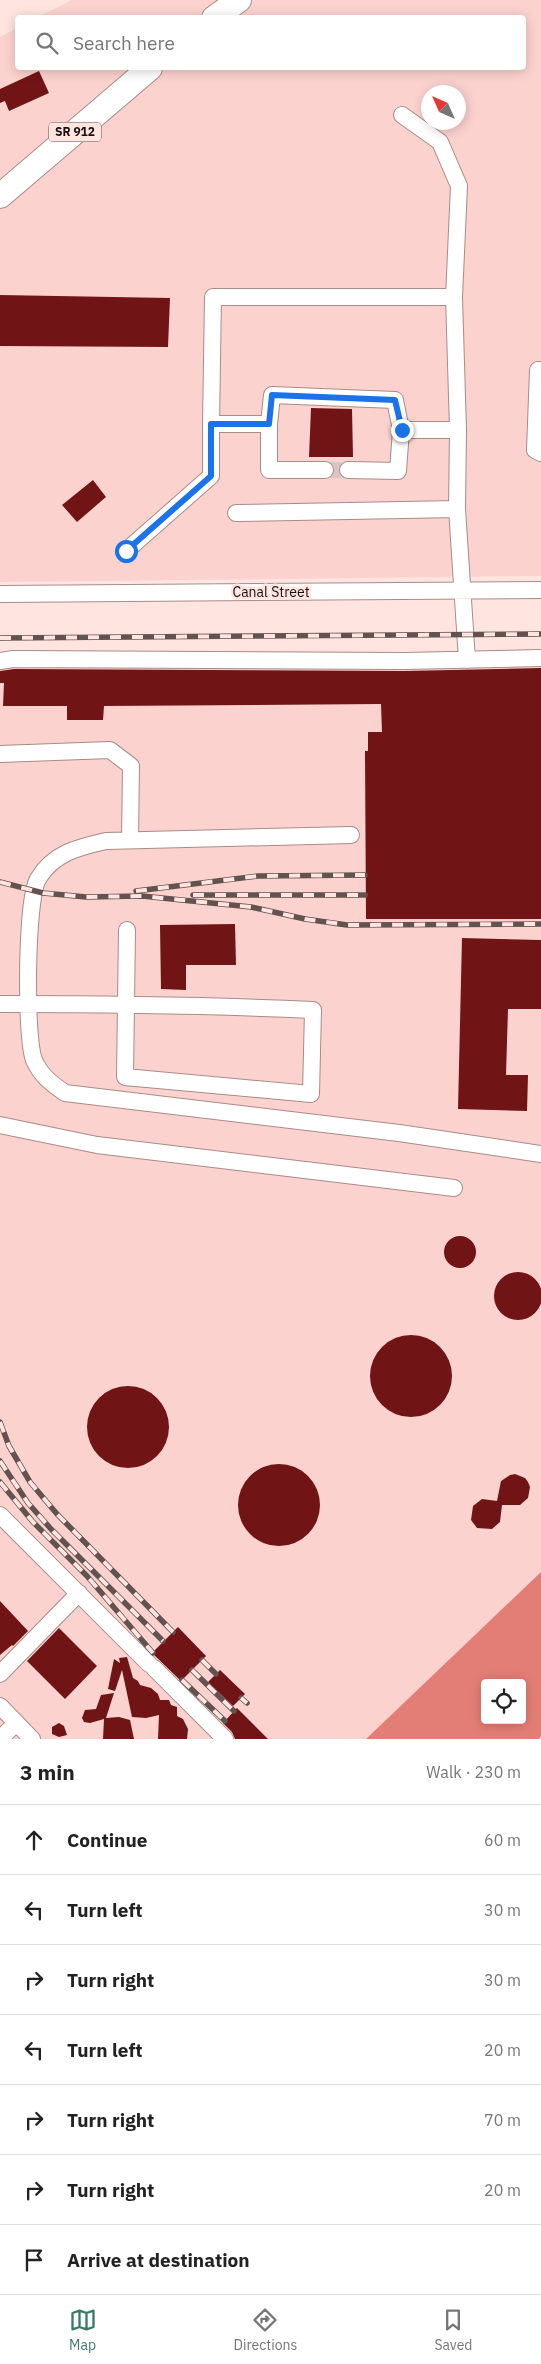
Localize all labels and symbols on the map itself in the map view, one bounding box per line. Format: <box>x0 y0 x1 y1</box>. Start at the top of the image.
north arrow <box>421 85 466 130</box>
road number: SR 912 <box>49 122 101 142</box>
route end <box>391 419 414 442</box>
route start <box>115 540 138 563</box>
street label: Canal Street <box>232 583 310 601</box>

